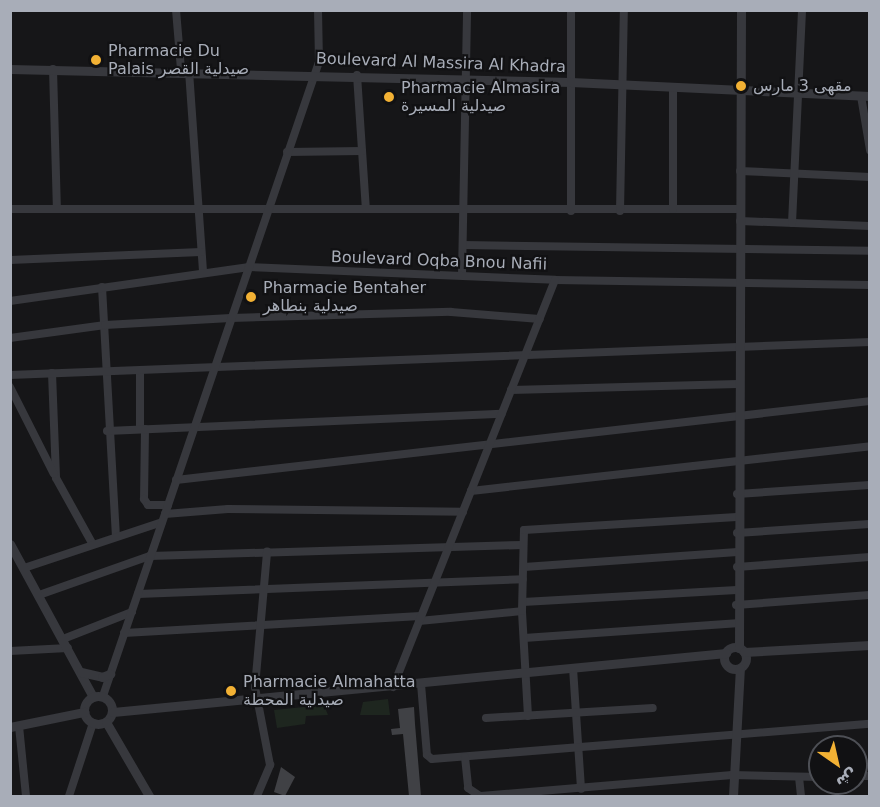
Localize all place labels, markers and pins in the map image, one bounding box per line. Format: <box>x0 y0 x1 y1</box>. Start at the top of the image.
place label: Pharmacie Du Palais صيدلية القصر <box>108 41 249 79</box>
marker: Pharmacie Du Palais صيدلية القصر <box>89 53 103 67</box>
place label: مقهى 3 مارس <box>753 76 851 96</box>
place label: Pharmacie Almasira صيدلية المسيرة <box>401 78 560 116</box>
marker: مقهى 3 مارس <box>734 79 748 93</box>
marker: Pharmacie Almasira صيدلية المسيرة <box>382 90 396 104</box>
place label: Pharmacie Bentaher صيدلية بنطاهر <box>263 278 426 316</box>
marker: Pharmacie Bentaher صيدلية بنطاهر <box>244 290 258 304</box>
place label: Pharmacie Almahatta صيدلية المحطة <box>243 672 416 710</box>
marker: Pharmacie Almahatta صيدلية المحطة <box>224 684 238 698</box>

